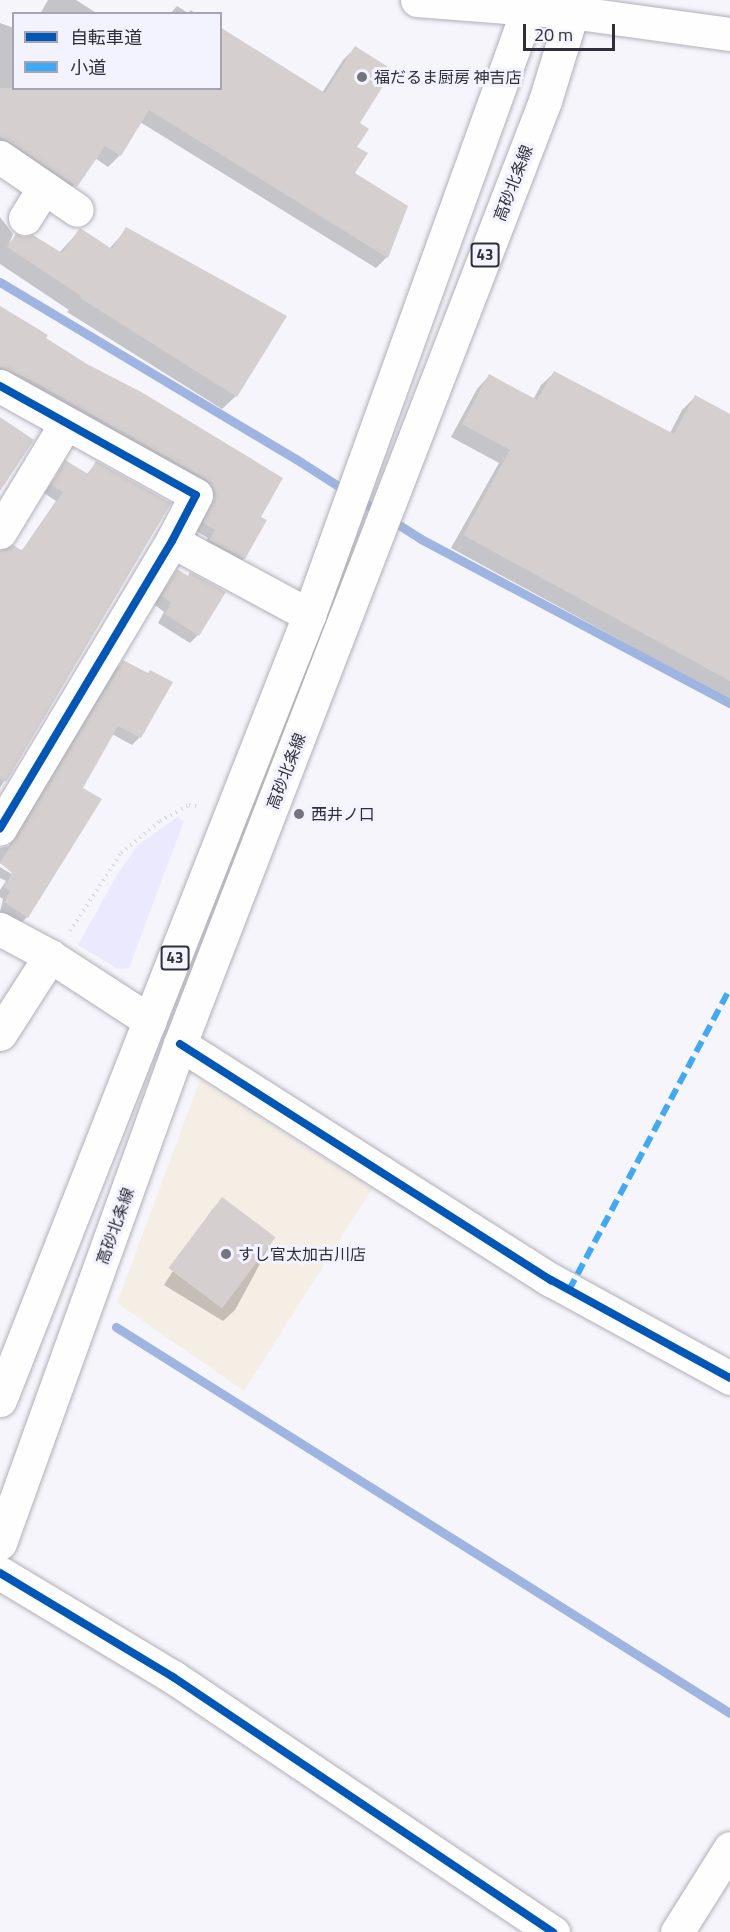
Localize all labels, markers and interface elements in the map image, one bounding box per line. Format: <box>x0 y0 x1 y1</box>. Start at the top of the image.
legend <box>12 12 222 90</box>
scale bar <box>526 12 618 50</box>
text: 20 m <box>534 21 573 48</box>
text: 自転車道 <box>70 24 142 51</box>
text: 小道 <box>70 54 106 81</box>
place label: 福だるま厨房 神吉店 <box>374 67 522 87</box>
marker: 福だるま厨房 神吉店 <box>355 70 369 84</box>
street label: 高砂北条線 <box>490 142 536 224</box>
road number: 43 <box>470 243 500 267</box>
street label: 高砂北条線 <box>263 730 309 812</box>
place label: 西井ノ口 <box>311 804 375 824</box>
marker: 西井ノ口 <box>292 807 306 821</box>
road number: 43 <box>160 946 190 970</box>
street label: 高砂北条線 <box>92 1185 138 1267</box>
place label: すし官太加古川店 <box>238 1244 366 1264</box>
marker: すし官太加古川店 <box>219 1247 233 1261</box>

